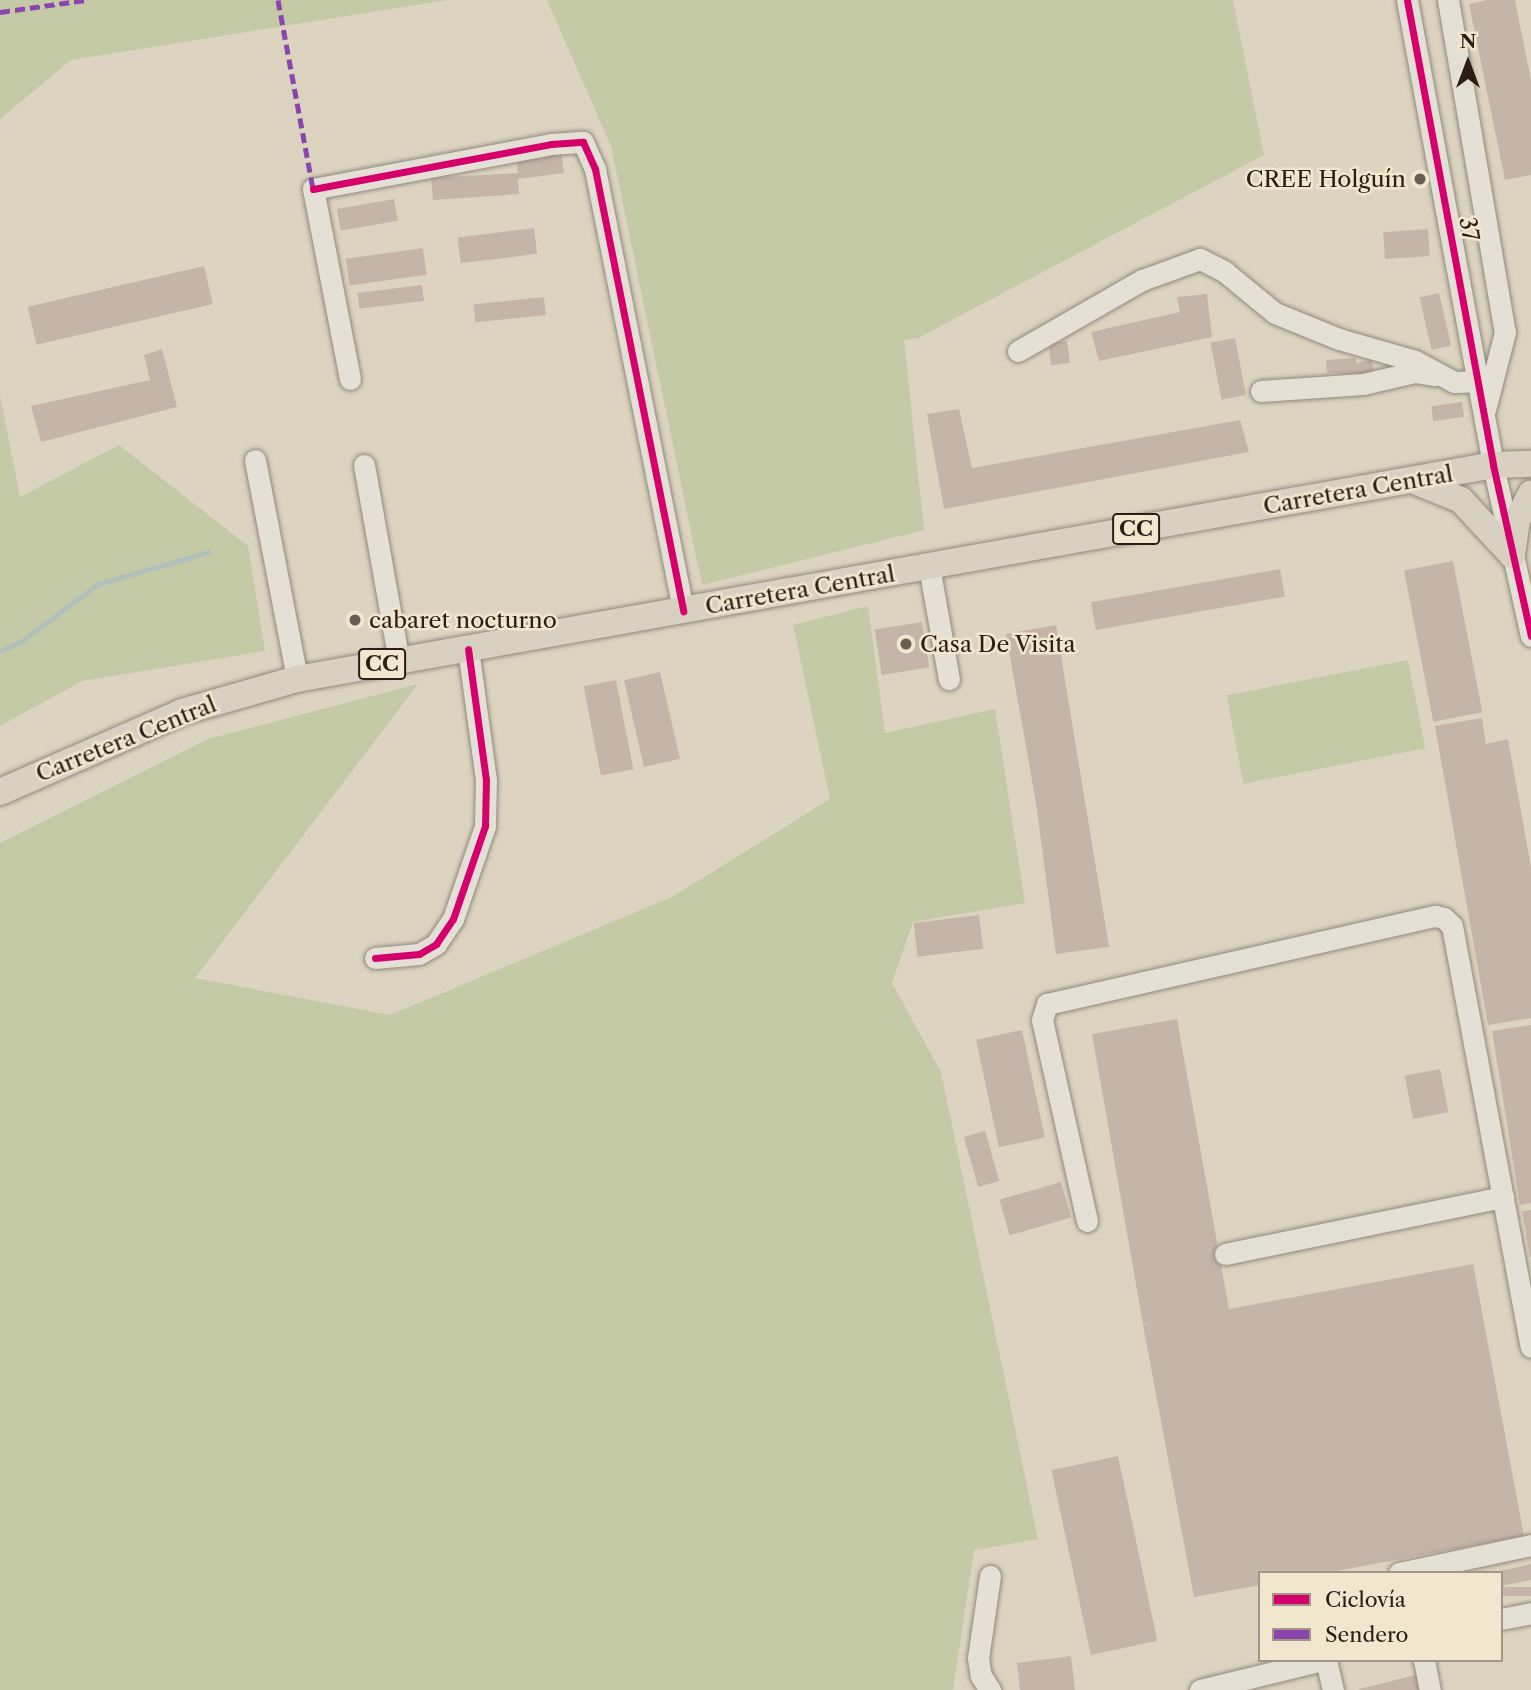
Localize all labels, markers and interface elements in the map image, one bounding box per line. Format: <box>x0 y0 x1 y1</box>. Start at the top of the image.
north arrow <box>1433 28 1503 98</box>
text: N <box>1460 30 1476 53</box>
place label: CREE Holguín <box>1246 165 1406 193</box>
marker: CREE Holguín <box>1412 171 1428 187</box>
street label: 37 <box>1453 215 1485 243</box>
street label: Carretera Central <box>1261 460 1455 520</box>
road number: CC <box>1112 512 1160 546</box>
street label: Carretera Central <box>703 560 897 620</box>
place label: cabaret nocturno <box>369 606 557 634</box>
marker: cabaret nocturno <box>347 612 363 628</box>
place label: Casa De Visita <box>920 630 1077 658</box>
marker: Casa De Visita <box>898 636 914 652</box>
road number: CC <box>358 646 406 682</box>
street label: Carretera Central <box>32 690 220 788</box>
legend <box>1258 1571 1503 1662</box>
text: Ciclovía <box>1325 1587 1406 1612</box>
text: Sendero <box>1325 1622 1409 1647</box>

